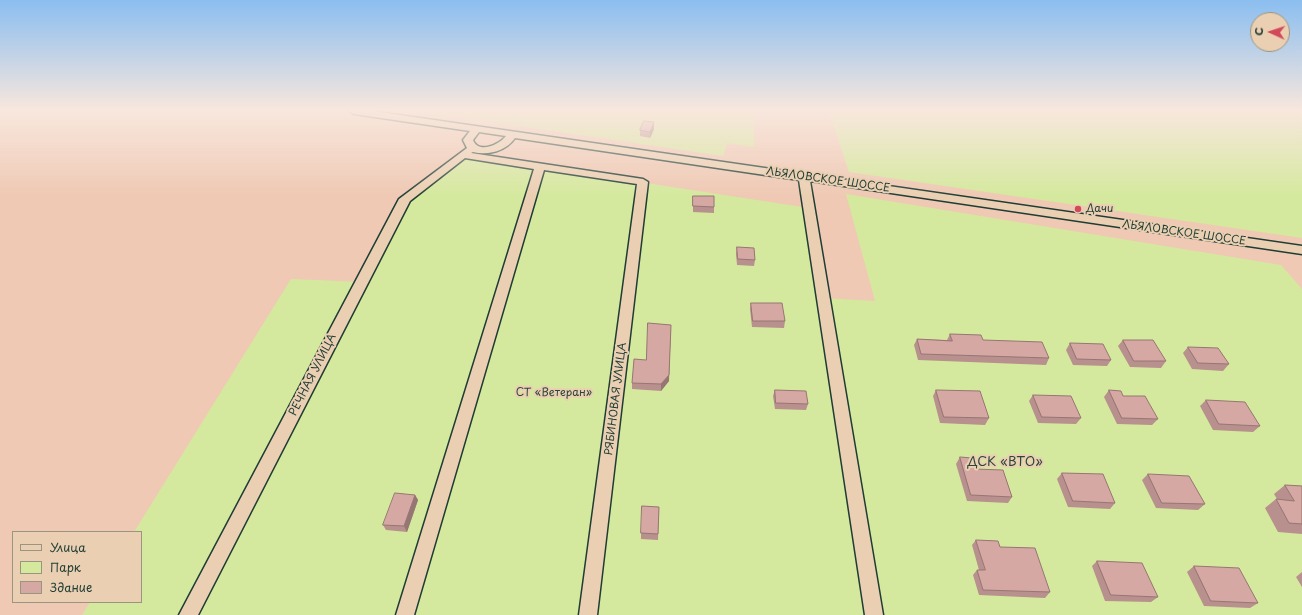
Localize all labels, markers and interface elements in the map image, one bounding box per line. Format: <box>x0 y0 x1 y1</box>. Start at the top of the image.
north arrow <box>1250 12 1290 52</box>
text: С <box>1250 27 1267 36</box>
street label: ЛЬЯЛОВСКОЕ ШОССЕ <box>765 165 891 195</box>
place label: Дачи <box>1086 202 1113 216</box>
marker: Дачи <box>1073 204 1083 214</box>
street label: ЛЬЯЛОВСКОЕ ШОССЕ <box>1121 218 1247 248</box>
street label: РЕЧНАЯ УЛИЦА <box>287 332 339 418</box>
street label: РЯБИНОВАЯ УЛИЦА <box>603 342 629 456</box>
park label: СТ «Ветеран» <box>516 386 592 400</box>
park label: ДСК «ВТО» <box>967 454 1043 470</box>
legend <box>12 531 142 603</box>
text: Улица <box>50 538 86 556</box>
text: Парк <box>50 558 81 576</box>
text: Здание <box>50 578 92 596</box>

